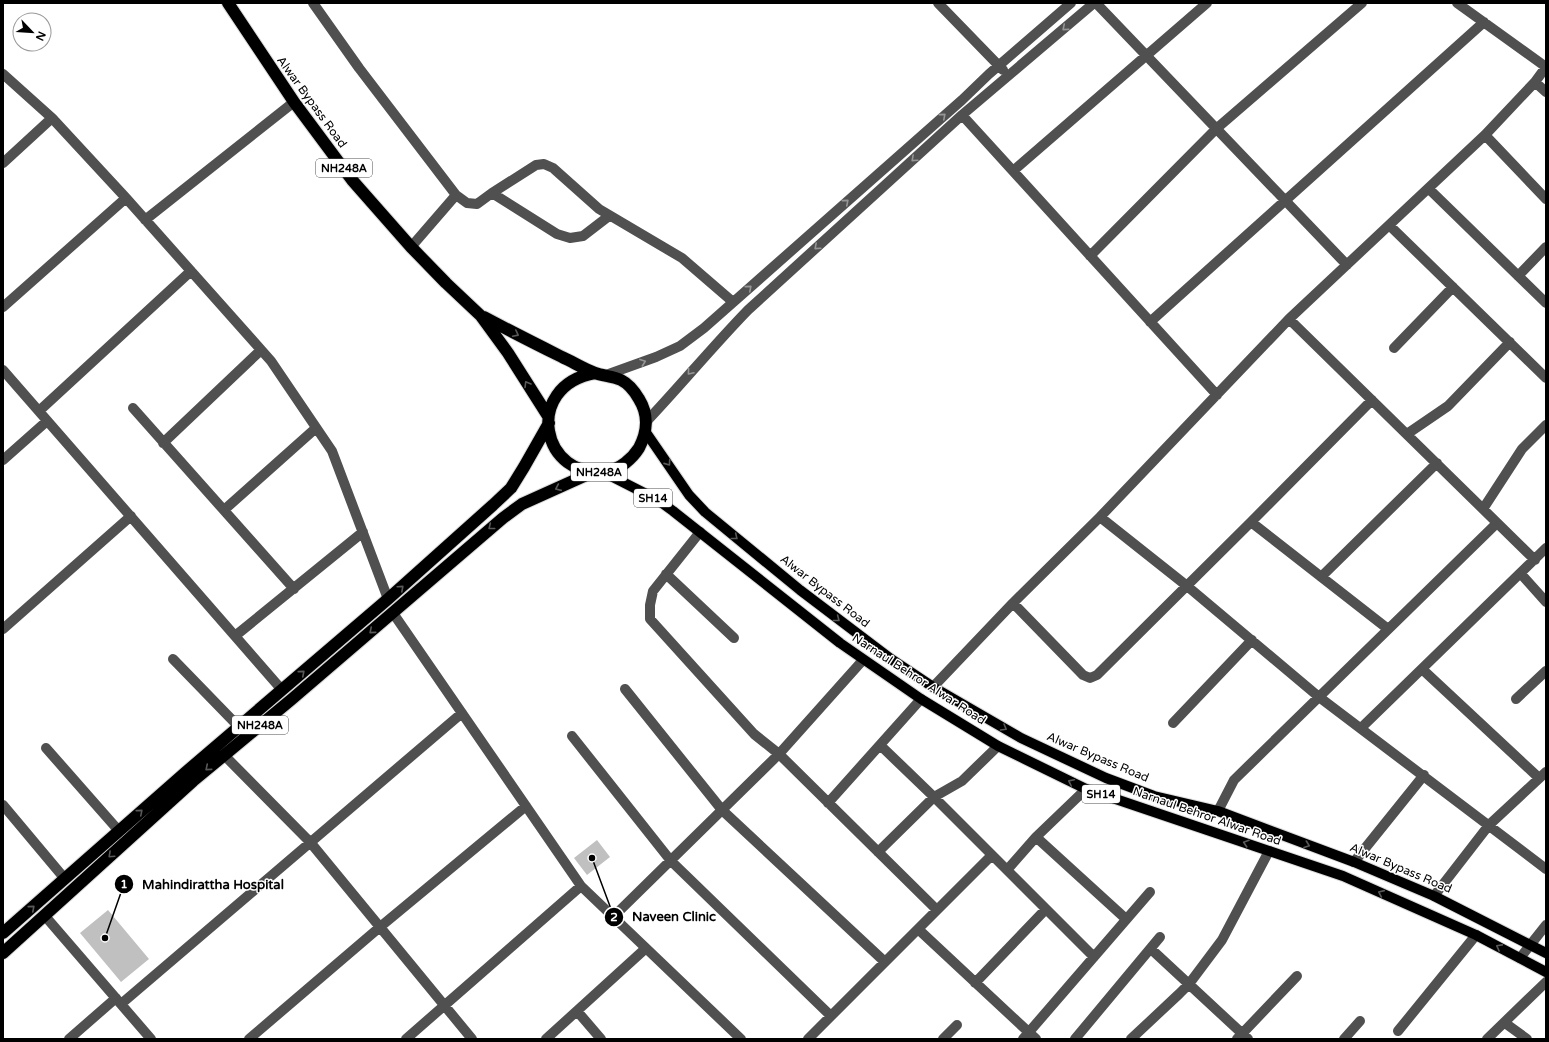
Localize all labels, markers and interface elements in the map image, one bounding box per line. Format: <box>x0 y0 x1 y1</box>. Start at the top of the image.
north arrow <box>12 12 52 52</box>
one-way arrow <box>1062 24 1069 31</box>
text: N <box>33 29 48 43</box>
street label: Alwar Bypass Road <box>274 54 350 150</box>
one-way arrow <box>939 114 946 121</box>
one-way arrow <box>911 155 918 162</box>
road number: NH248A <box>316 159 372 177</box>
one-way arrow <box>841 199 849 207</box>
one-way arrow <box>815 242 822 249</box>
one-way arrow <box>744 286 751 293</box>
one-way arrow <box>511 329 519 337</box>
one-way arrow <box>639 358 646 366</box>
one-way arrow <box>688 368 695 375</box>
one-way arrow <box>524 381 531 388</box>
one-way arrow <box>663 459 671 466</box>
road number: NH248A <box>571 463 627 481</box>
one-way arrow <box>554 483 562 491</box>
road number: SH14 <box>634 489 672 507</box>
one-way arrow <box>489 523 496 530</box>
one-way arrow <box>731 532 738 539</box>
street label: Alwar Bypass Road <box>778 552 872 630</box>
one-way arrow <box>396 585 403 592</box>
one-way arrow <box>832 614 839 621</box>
one-way arrow <box>369 626 377 633</box>
street label: Narnaul Behror Alwar Road <box>850 631 988 727</box>
one-way arrow <box>298 670 305 677</box>
road number: NH248A <box>232 716 288 734</box>
one-way arrow <box>1000 724 1007 731</box>
street label: Alwar Bypass Road <box>1045 729 1151 785</box>
one-way arrow <box>205 764 213 771</box>
one-way arrow <box>1068 779 1075 786</box>
street label: Narnaul Behror Alwar Road <box>1131 784 1283 848</box>
road number: SH14 <box>1082 785 1120 803</box>
one-way arrow <box>135 810 143 817</box>
one-way arrow <box>1243 840 1250 848</box>
one-way arrow <box>1303 840 1310 848</box>
street label: Alwar Bypass Road <box>1348 840 1454 896</box>
one-way arrow <box>108 850 116 858</box>
callout: Mahindirattha Hospital <box>114 872 292 897</box>
text: 1 <box>120 877 128 891</box>
text: Mahindirattha Hospital <box>142 877 284 893</box>
one-way arrow <box>1378 890 1386 898</box>
callout: Naveen Clinic <box>604 904 724 929</box>
one-way arrow <box>28 905 35 912</box>
text: Naveen Clinic <box>632 909 716 925</box>
text: 2 <box>610 910 618 924</box>
one-way arrow <box>1496 945 1504 952</box>

